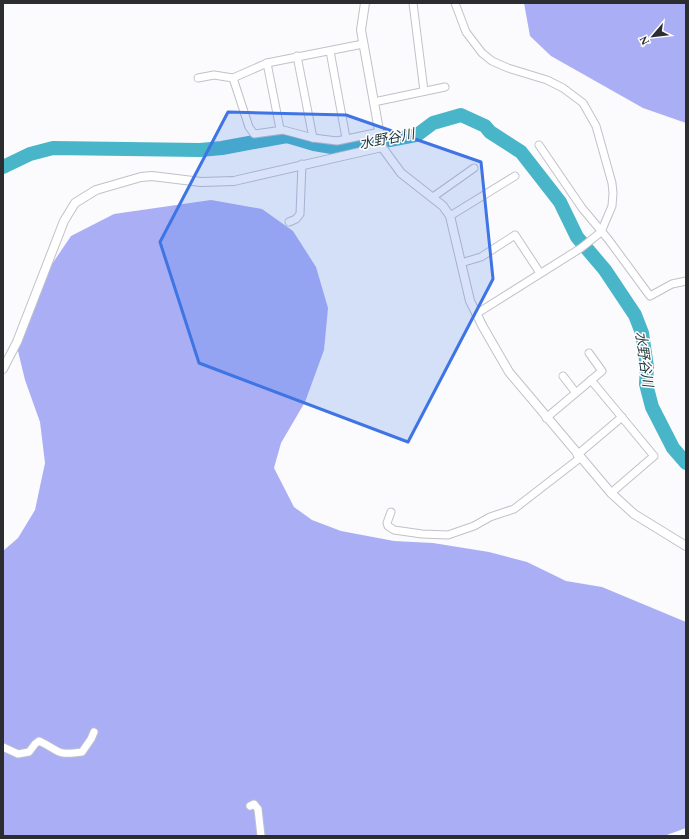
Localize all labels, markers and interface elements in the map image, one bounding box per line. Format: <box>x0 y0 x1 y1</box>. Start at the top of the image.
north arrow <box>633 16 673 56</box>
text: N <box>637 34 651 47</box>
water label: 水野谷川 <box>358 126 418 152</box>
water label: 水野谷川 <box>633 330 656 390</box>

